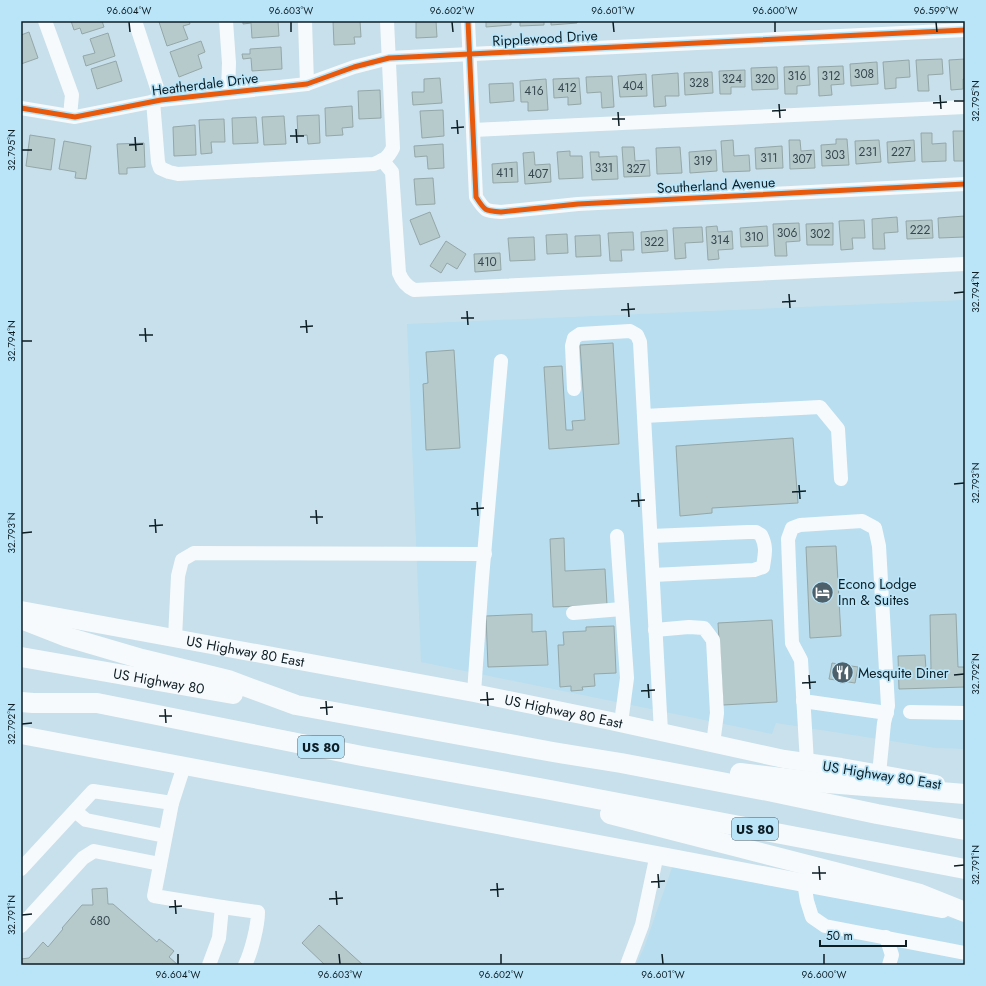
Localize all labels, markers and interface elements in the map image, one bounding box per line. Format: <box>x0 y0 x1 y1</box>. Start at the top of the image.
text: 96.604°W <box>107 3 151 18</box>
text: 96.603°W <box>269 3 313 18</box>
text: 96.602°W <box>430 3 474 18</box>
text: 96.601°W <box>591 3 635 18</box>
text: 96.600°W <box>753 3 798 18</box>
text: 96.599°W <box>914 3 958 18</box>
street label: Ripplewood Drive <box>492 25 598 51</box>
house number: 308 <box>854 65 874 83</box>
house number: 316 <box>788 67 807 85</box>
house number: 312 <box>822 67 841 85</box>
street label: Heatherdale Drive <box>151 68 259 100</box>
house number: 324 <box>722 70 742 88</box>
house number: 320 <box>755 70 775 88</box>
house number: 328 <box>689 74 709 92</box>
house number: 404 <box>622 77 644 95</box>
house number: 412 <box>557 79 577 97</box>
text: 32.795°N <box>968 80 983 122</box>
house number: 416 <box>524 82 544 100</box>
text: 32.795°N <box>4 129 19 171</box>
house number: 231 <box>859 143 877 161</box>
house number: 227 <box>891 143 912 161</box>
house number: 303 <box>825 146 846 164</box>
house number: 311 <box>760 149 778 167</box>
house number: 307 <box>792 150 813 168</box>
house number: 319 <box>694 152 713 170</box>
house number: 331 <box>595 159 613 177</box>
house number: 327 <box>626 160 647 178</box>
house number: 411 <box>496 164 514 182</box>
house number: 407 <box>528 165 549 183</box>
street label: Southerland Avenue <box>656 172 776 198</box>
house number: 222 <box>910 221 930 239</box>
house number: 306 <box>777 224 797 242</box>
house number: 302 <box>810 225 830 243</box>
house number: 310 <box>744 228 764 246</box>
house number: 314 <box>711 231 729 249</box>
house number: 322 <box>644 233 664 251</box>
house number: 410 <box>477 253 497 271</box>
text: 32.794°N <box>968 271 983 313</box>
text: 32.794°N <box>4 320 19 362</box>
text: 32.793°N <box>968 462 983 504</box>
text: 32.793°N <box>4 512 19 554</box>
place label: Econo Lodge Inn & Suites <box>838 574 916 610</box>
hotel icon: Econo Lodge Inn & Suites <box>810 579 836 605</box>
street label: US Highway 80 East <box>185 630 307 672</box>
text: 32.792°N <box>968 653 983 695</box>
restaurant icon: Mesquite Diner <box>830 660 856 686</box>
street label: US Highway 80 <box>112 663 206 699</box>
place label: Mesquite Diner <box>858 663 949 683</box>
street label: US Highway 80 East <box>503 690 625 733</box>
text: 32.792°N <box>4 703 19 745</box>
road number: US 80 <box>298 736 344 758</box>
street label: US Highway 80 East <box>821 756 943 794</box>
road number: US 80 <box>732 818 778 840</box>
text: 32.791°N <box>968 845 983 885</box>
text: 32.791°N <box>4 895 19 935</box>
house number: 680 <box>90 912 110 930</box>
scale bar <box>820 922 906 948</box>
text: 50 m <box>826 927 853 945</box>
text: 96.604°W <box>156 967 200 982</box>
text: 96.603°W <box>318 967 362 982</box>
text: 96.602°W <box>479 967 523 982</box>
text: 96.601°W <box>641 967 685 982</box>
text: 96.600°W <box>802 967 847 982</box>

